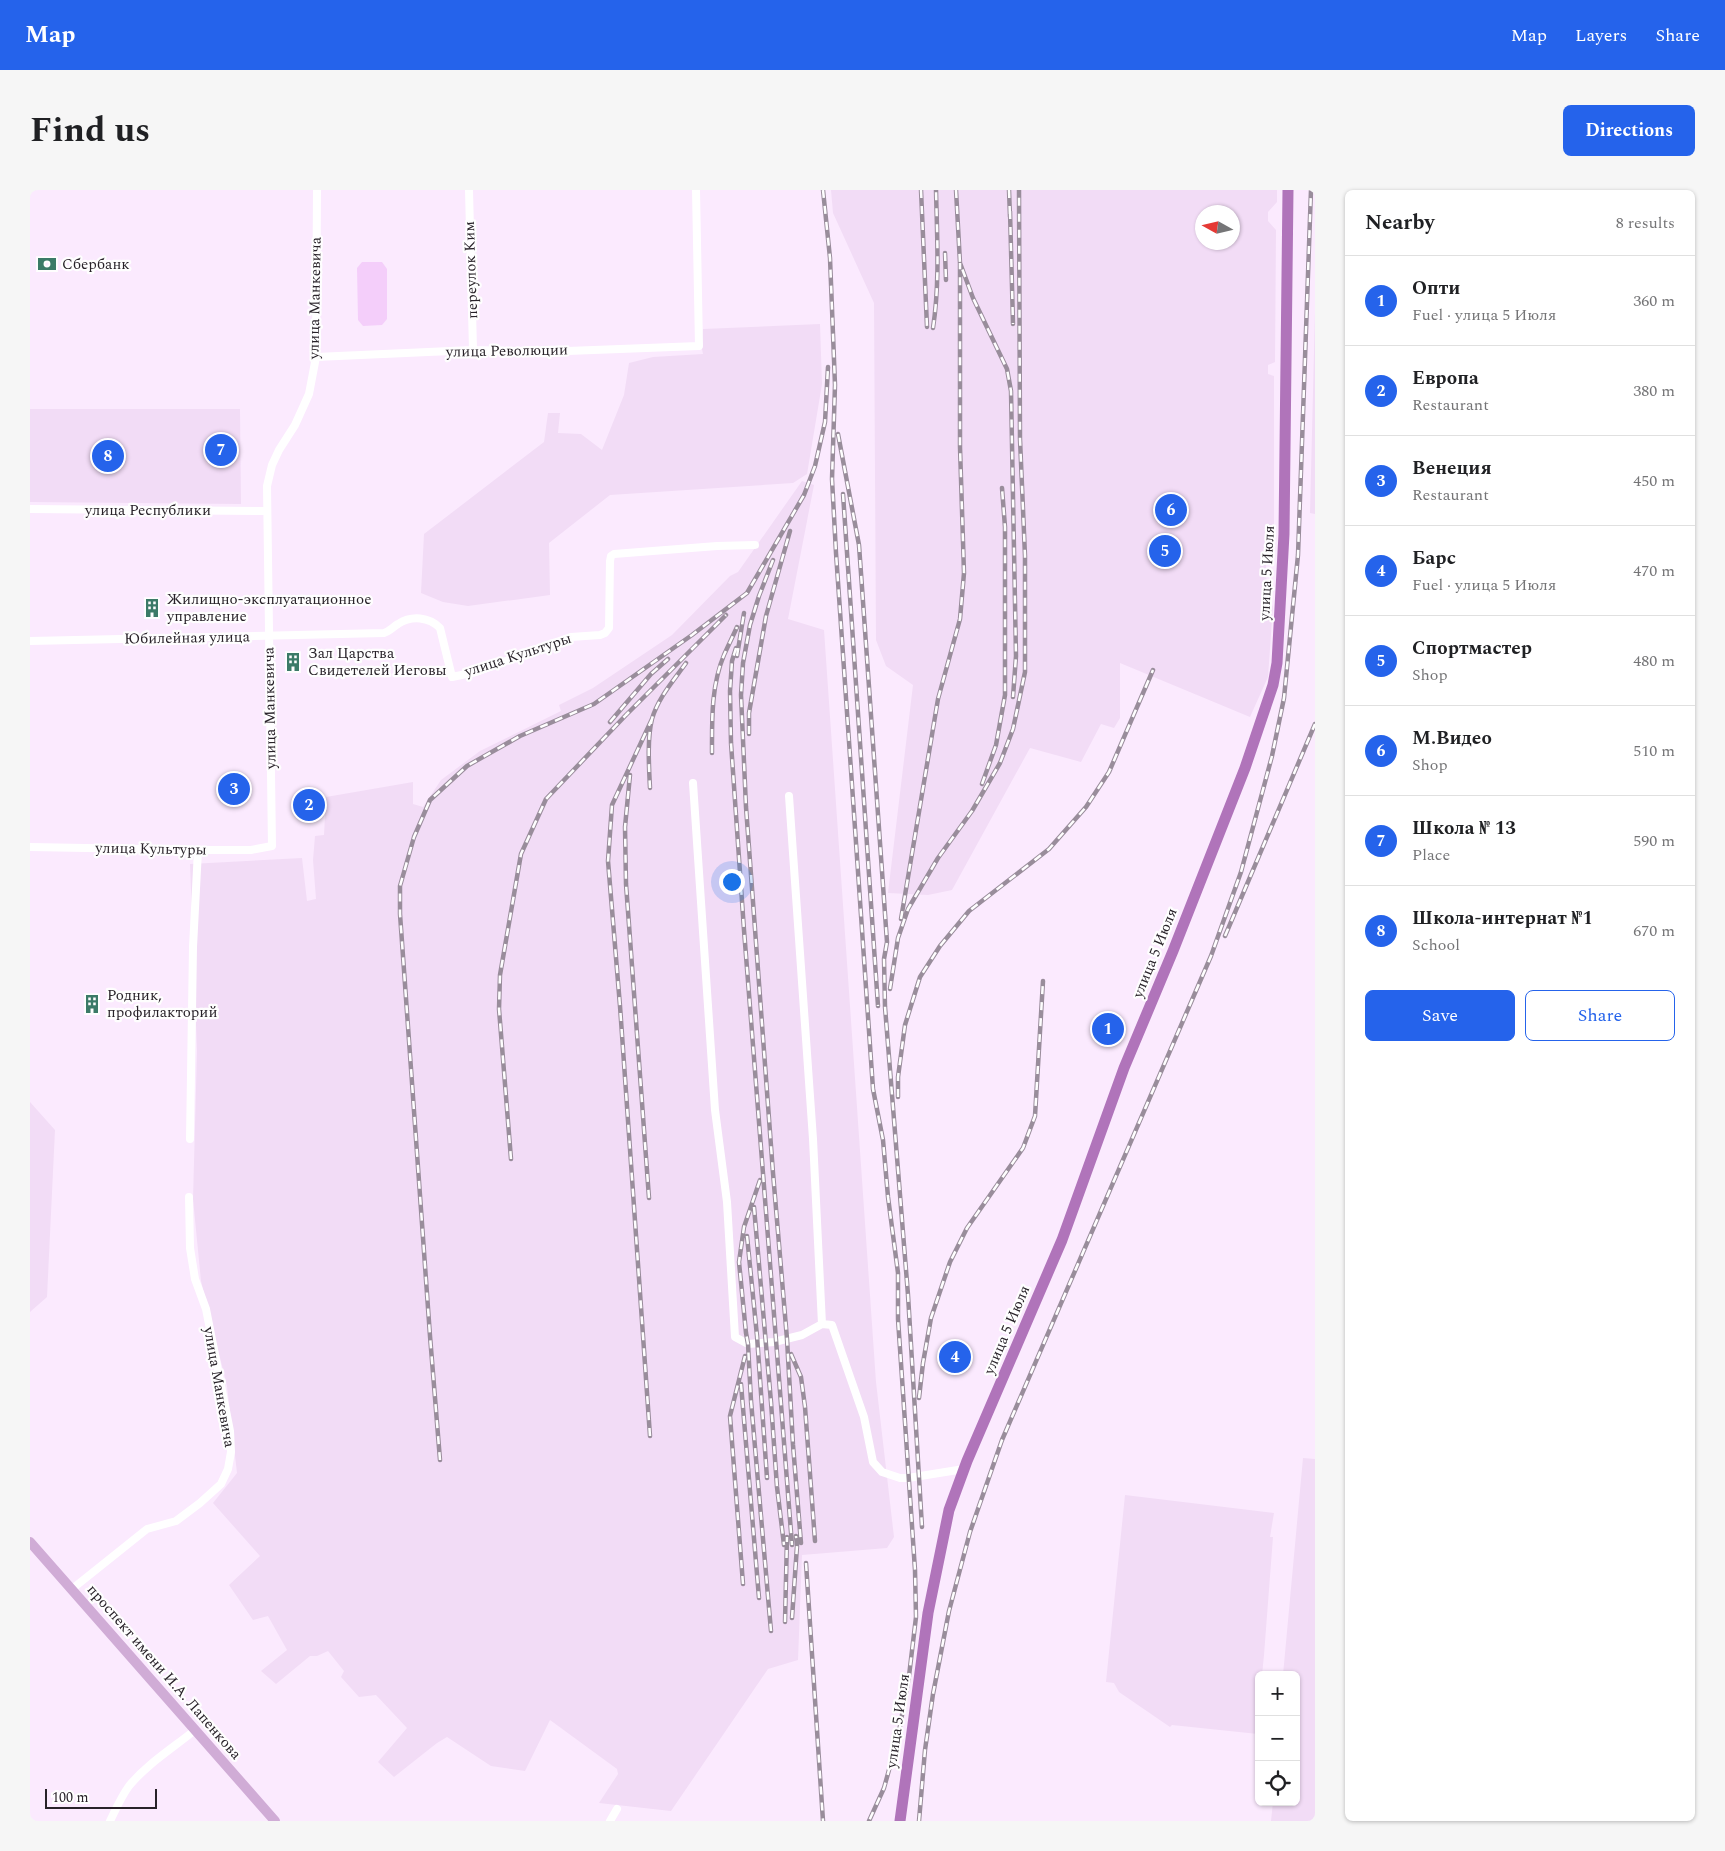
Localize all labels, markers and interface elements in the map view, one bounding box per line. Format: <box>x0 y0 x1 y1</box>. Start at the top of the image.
text: Map <box>25 17 75 53</box>
text: Map <box>1511 22 1547 49</box>
text: Layers <box>1575 22 1627 49</box>
text: Share <box>1655 22 1700 49</box>
text: Find us <box>30 104 150 157</box>
button: Directions <box>1563 105 1695 156</box>
north arrow <box>1195 205 1240 250</box>
text: Nearby <box>1365 207 1435 239</box>
text: 8 results <box>1616 211 1675 235</box>
street label: переулок Ким <box>458 221 484 319</box>
street label: улица Манкевича <box>302 236 328 360</box>
bank icon: Сбербанк <box>36 253 58 275</box>
place label: Сбербанк <box>62 253 130 276</box>
text: Опти <box>1412 274 1460 303</box>
text: 1 <box>1377 289 1385 313</box>
text: 360 m <box>1633 289 1675 313</box>
text: Fuel · улица 5 Июля <box>1412 303 1556 327</box>
street label: улица Революции <box>445 338 568 364</box>
text: Европа <box>1412 364 1479 393</box>
text: 2 <box>1377 379 1385 403</box>
text: 380 m <box>1633 379 1675 403</box>
text: Restaurant <box>1412 393 1489 417</box>
pin: 7 <box>205 431 237 469</box>
pin: 8 <box>92 437 124 475</box>
text: Венеция <box>1412 454 1492 483</box>
text: 3 <box>1377 469 1385 493</box>
text: 450 m <box>1633 469 1675 493</box>
text: Restaurant <box>1412 483 1489 507</box>
pin: 6 <box>1155 491 1187 529</box>
street label: улица Республики <box>84 499 211 522</box>
street label: улица 5 Июля <box>1253 525 1281 622</box>
pin: 5 <box>1149 532 1181 570</box>
text: Барс <box>1412 544 1456 573</box>
text: 4 <box>1377 559 1385 583</box>
text: 470 m <box>1633 559 1675 583</box>
text: Fuel · улица 5 Июля <box>1412 573 1556 597</box>
place label: Жилищно-эксплуатационное управление <box>166 588 371 628</box>
building icon: Жилищно-эксплуатационное управление <box>141 597 163 619</box>
street label: Юбилейная улица <box>124 625 251 651</box>
street label: улица Культуры <box>461 627 574 683</box>
text: Спортмастер <box>1412 634 1532 663</box>
place label: Зал Царства Свидетелей Иеговы <box>308 642 447 682</box>
street label: улица Манкевича <box>257 646 283 770</box>
text: 5 <box>1377 649 1385 673</box>
text: 480 m <box>1633 649 1675 673</box>
building icon: Зал Царства Свидетелей Иеговы <box>282 651 304 673</box>
text: Shop <box>1412 663 1448 687</box>
text: М.Видео <box>1412 724 1492 753</box>
text: 6 <box>1377 739 1385 763</box>
text: 510 m <box>1633 739 1675 763</box>
text: Shop <box>1412 753 1448 777</box>
pin: 3 <box>218 770 250 808</box>
pin: 2 <box>293 786 325 824</box>
text: Школа № 13 <box>1412 814 1516 843</box>
text: 7 <box>1377 829 1385 853</box>
text: 590 m <box>1633 829 1675 853</box>
street label: улица Культуры <box>94 837 207 861</box>
text: Place <box>1412 843 1450 867</box>
your location <box>719 869 745 895</box>
text: Школа-интернат №1 <box>1412 904 1593 933</box>
street label: улица 5 Июля <box>1126 905 1183 1002</box>
text: 8 <box>1377 919 1385 943</box>
text: 670 m <box>1633 919 1675 943</box>
text: School <box>1412 933 1460 957</box>
place label: Родник, профилакторий <box>107 984 217 1024</box>
button: Save <box>1365 990 1515 1041</box>
button: Share <box>1525 990 1675 1041</box>
building icon: Родник, профилакторий <box>81 993 103 1015</box>
pin: 1 <box>1092 1010 1124 1048</box>
street label: улица 5 Июля <box>977 1282 1036 1379</box>
street label: улица Манкевича <box>197 1324 241 1450</box>
pin: 4 <box>939 1338 971 1376</box>
street label: проспект имени И.А. Лапенкова <box>81 1579 247 1765</box>
map controls <box>1255 1671 1300 1806</box>
button: + <box>1255 1671 1300 1716</box>
street label: улица 5 Июля <box>880 1672 916 1771</box>
button: − <box>1255 1716 1300 1761</box>
button: locate <box>1255 1761 1300 1806</box>
scale bar <box>45 1786 158 1809</box>
text: 100 m <box>52 1787 89 1808</box>

